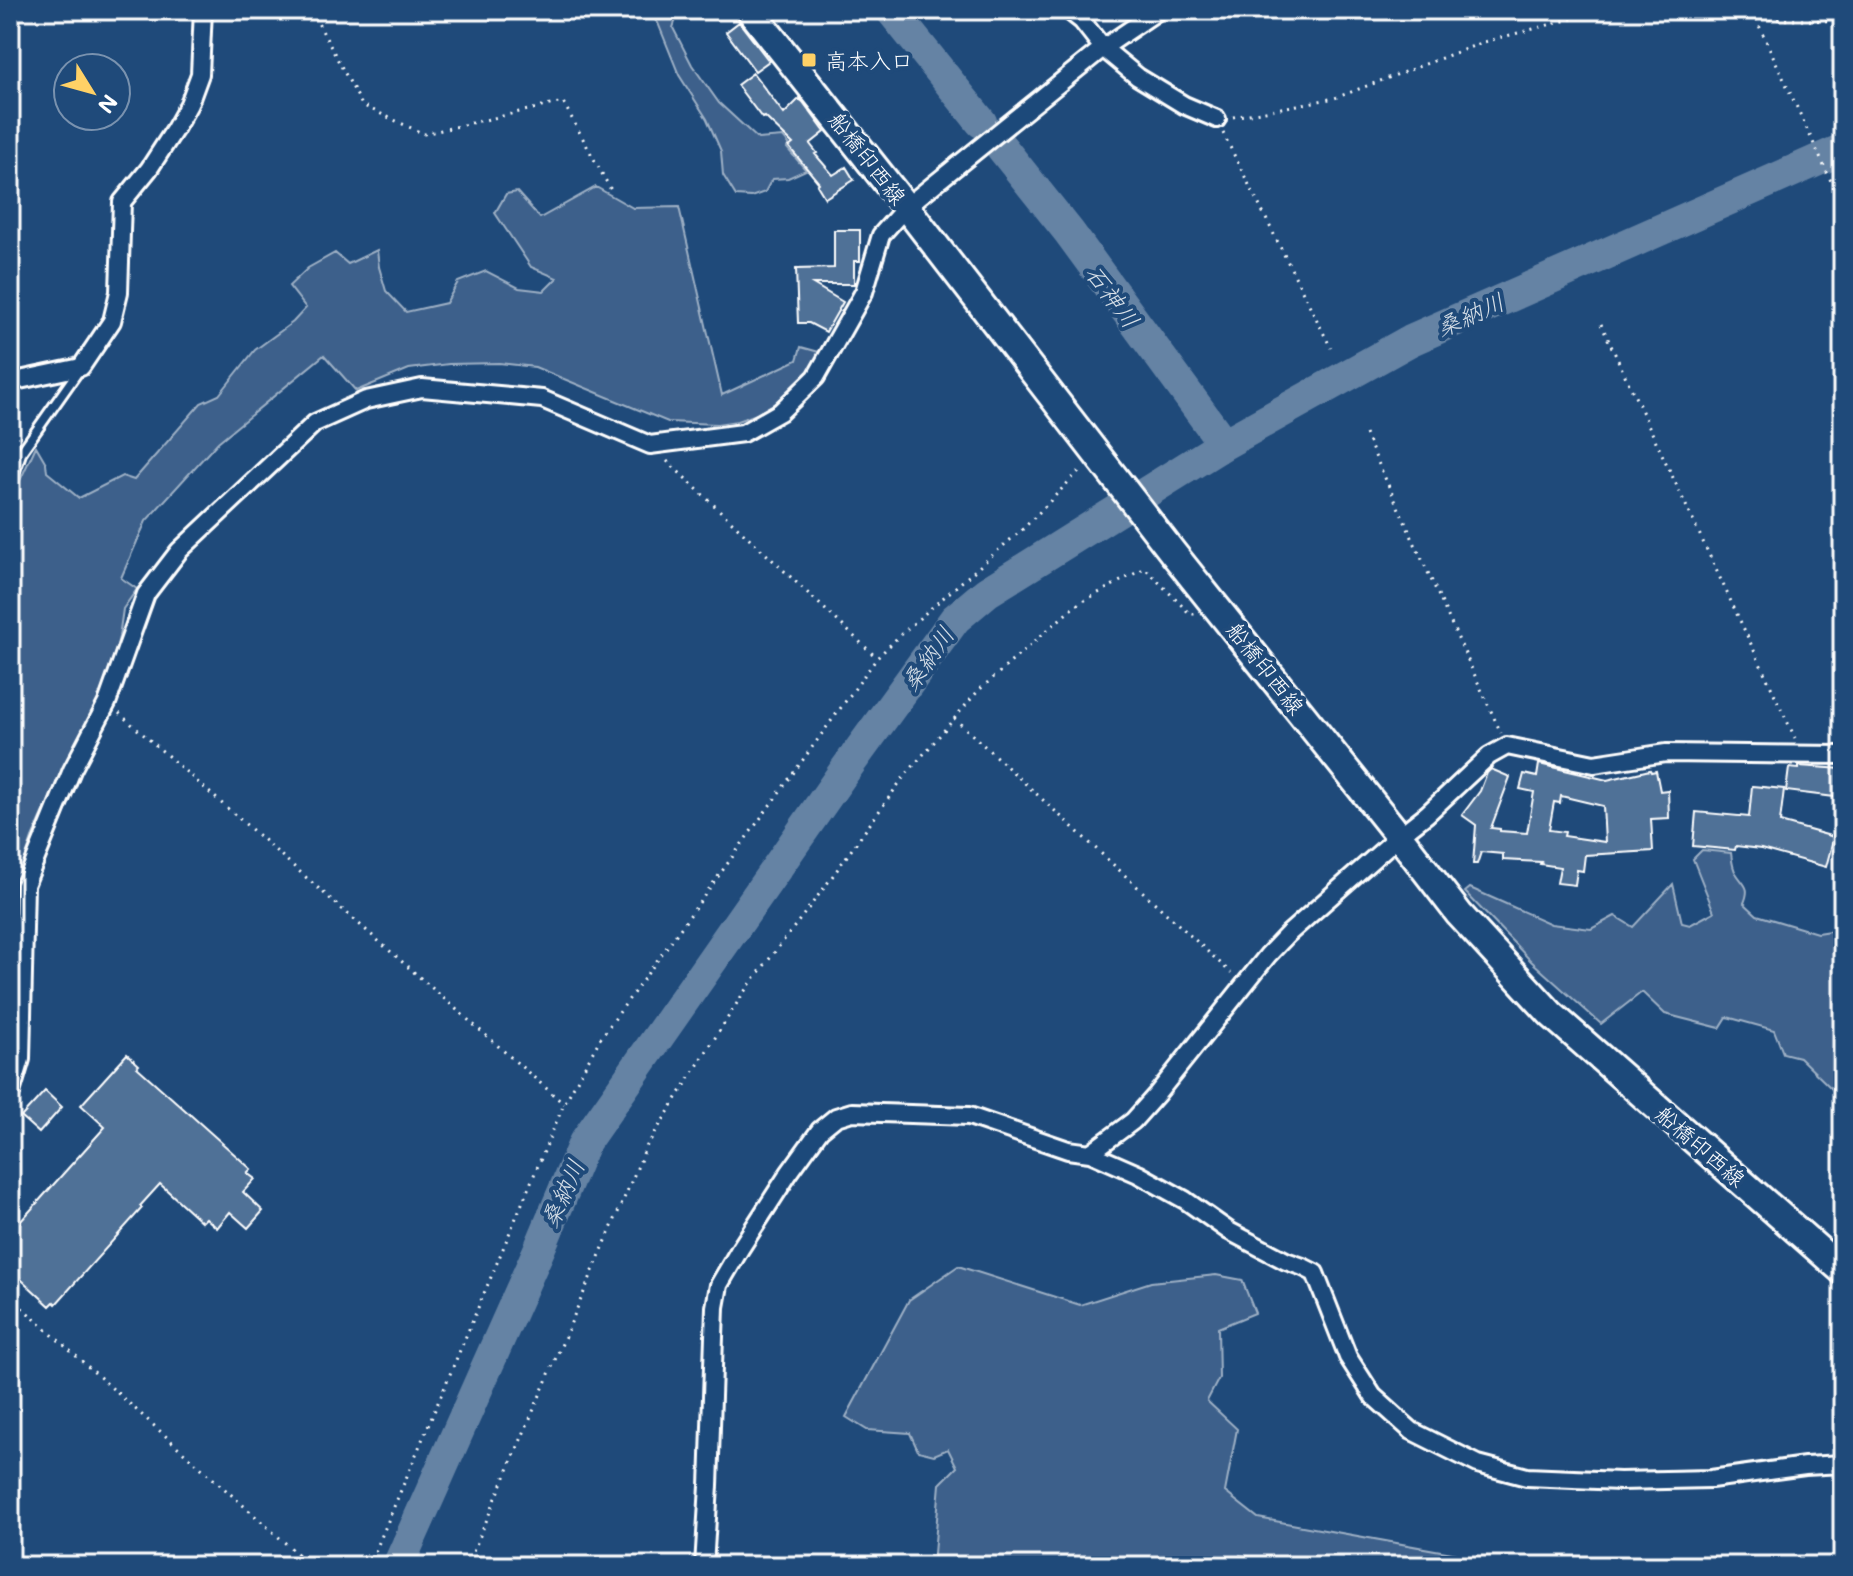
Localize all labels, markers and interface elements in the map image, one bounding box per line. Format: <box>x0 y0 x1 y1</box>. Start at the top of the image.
place label: 高本入口 <box>825 46 913 75</box>
marker: 高本入口 <box>800 51 818 69</box>
north arrow <box>52 52 132 132</box>
text: N <box>92 89 125 120</box>
street label: 船橋印西線 <box>823 106 913 210</box>
water label: 石神川 <box>1079 258 1147 334</box>
water label: 桑納川 <box>1431 285 1509 343</box>
street label: 船橋印西線 <box>1221 616 1311 720</box>
water label: 桑納川 <box>894 620 960 696</box>
street label: 船橋印西線 <box>1650 1099 1752 1193</box>
water label: 桑納川 <box>533 1154 591 1232</box>

